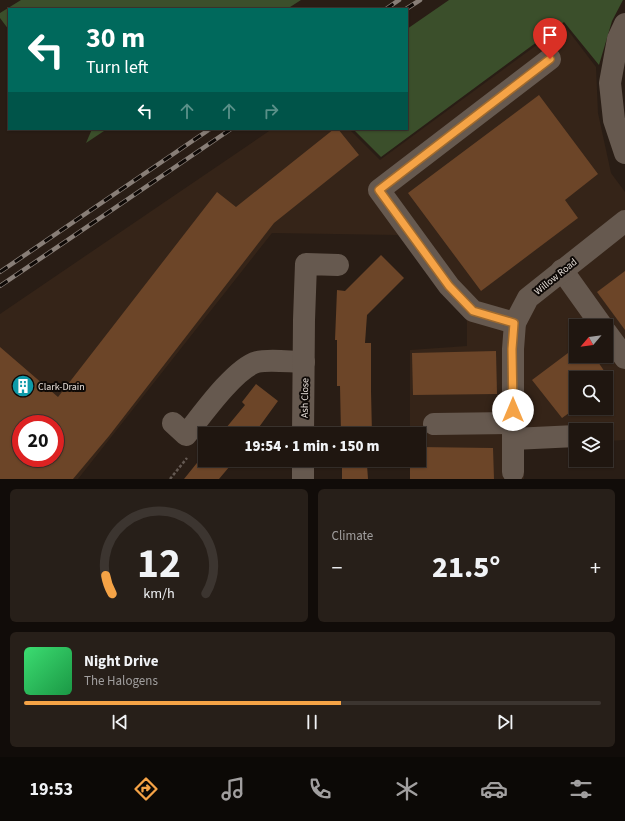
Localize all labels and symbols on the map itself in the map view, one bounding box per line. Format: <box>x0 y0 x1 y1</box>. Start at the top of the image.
pin <box>533 18 567 59</box>
street label: Willow Road <box>531 255 580 298</box>
north arrow <box>569 319 613 363</box>
building icon: Clark-Drain <box>10 373 36 399</box>
street label: Ash Close <box>298 378 312 418</box>
place label: Clark-Drain <box>38 380 85 394</box>
position arrow <box>492 389 534 431</box>
speed limit sign: 20 <box>12 415 64 467</box>

